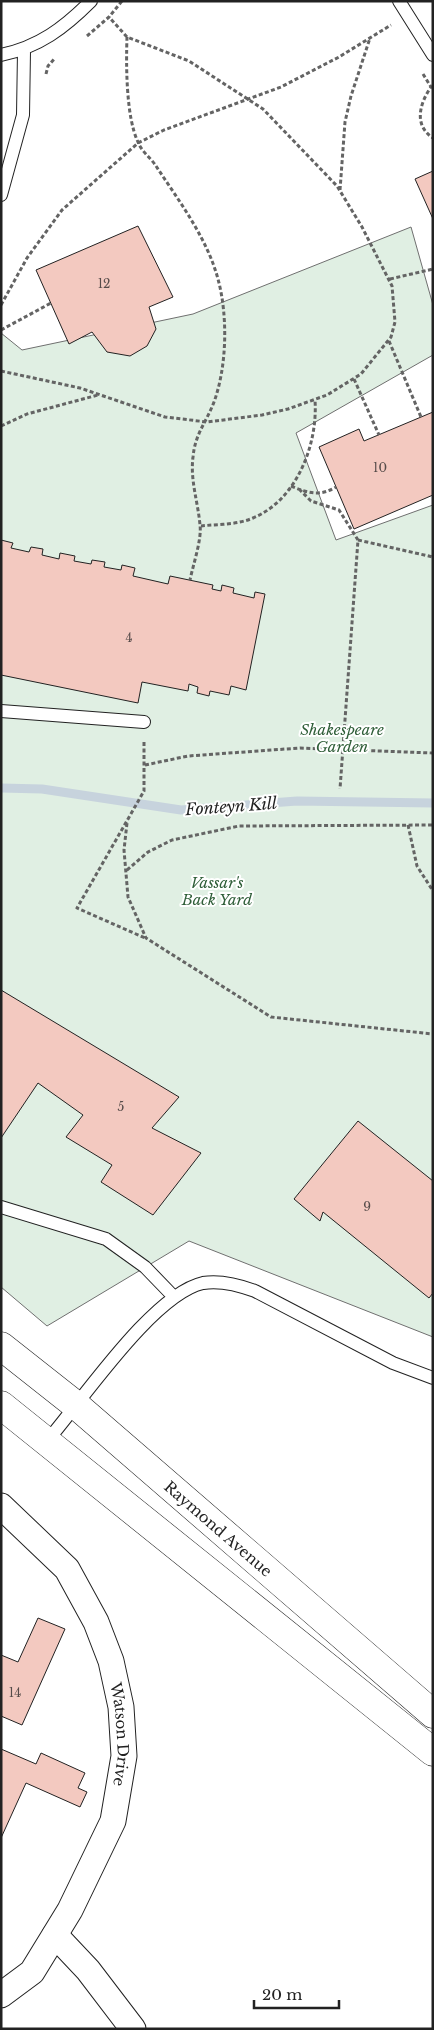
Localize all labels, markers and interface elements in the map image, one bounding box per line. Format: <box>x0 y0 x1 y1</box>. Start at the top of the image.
house number: 12 <box>98 276 110 291</box>
house number: 10 <box>373 460 387 475</box>
house number: 4 <box>125 630 133 645</box>
park label: Shakespeare Garden <box>300 720 384 756</box>
water label: Fonteyn Kill <box>183 793 279 819</box>
park label: Vassar's Back Yard <box>181 873 252 909</box>
house number: 5 <box>118 1099 125 1114</box>
house number: 9 <box>363 1199 371 1214</box>
street label: Raymond Avenue <box>161 1477 276 1580</box>
street label: Watson Drive <box>106 1680 134 1788</box>
house number: 14 <box>9 1685 21 1700</box>
scale bar <box>254 1978 339 2010</box>
text: 20 m <box>262 1985 302 2004</box>

